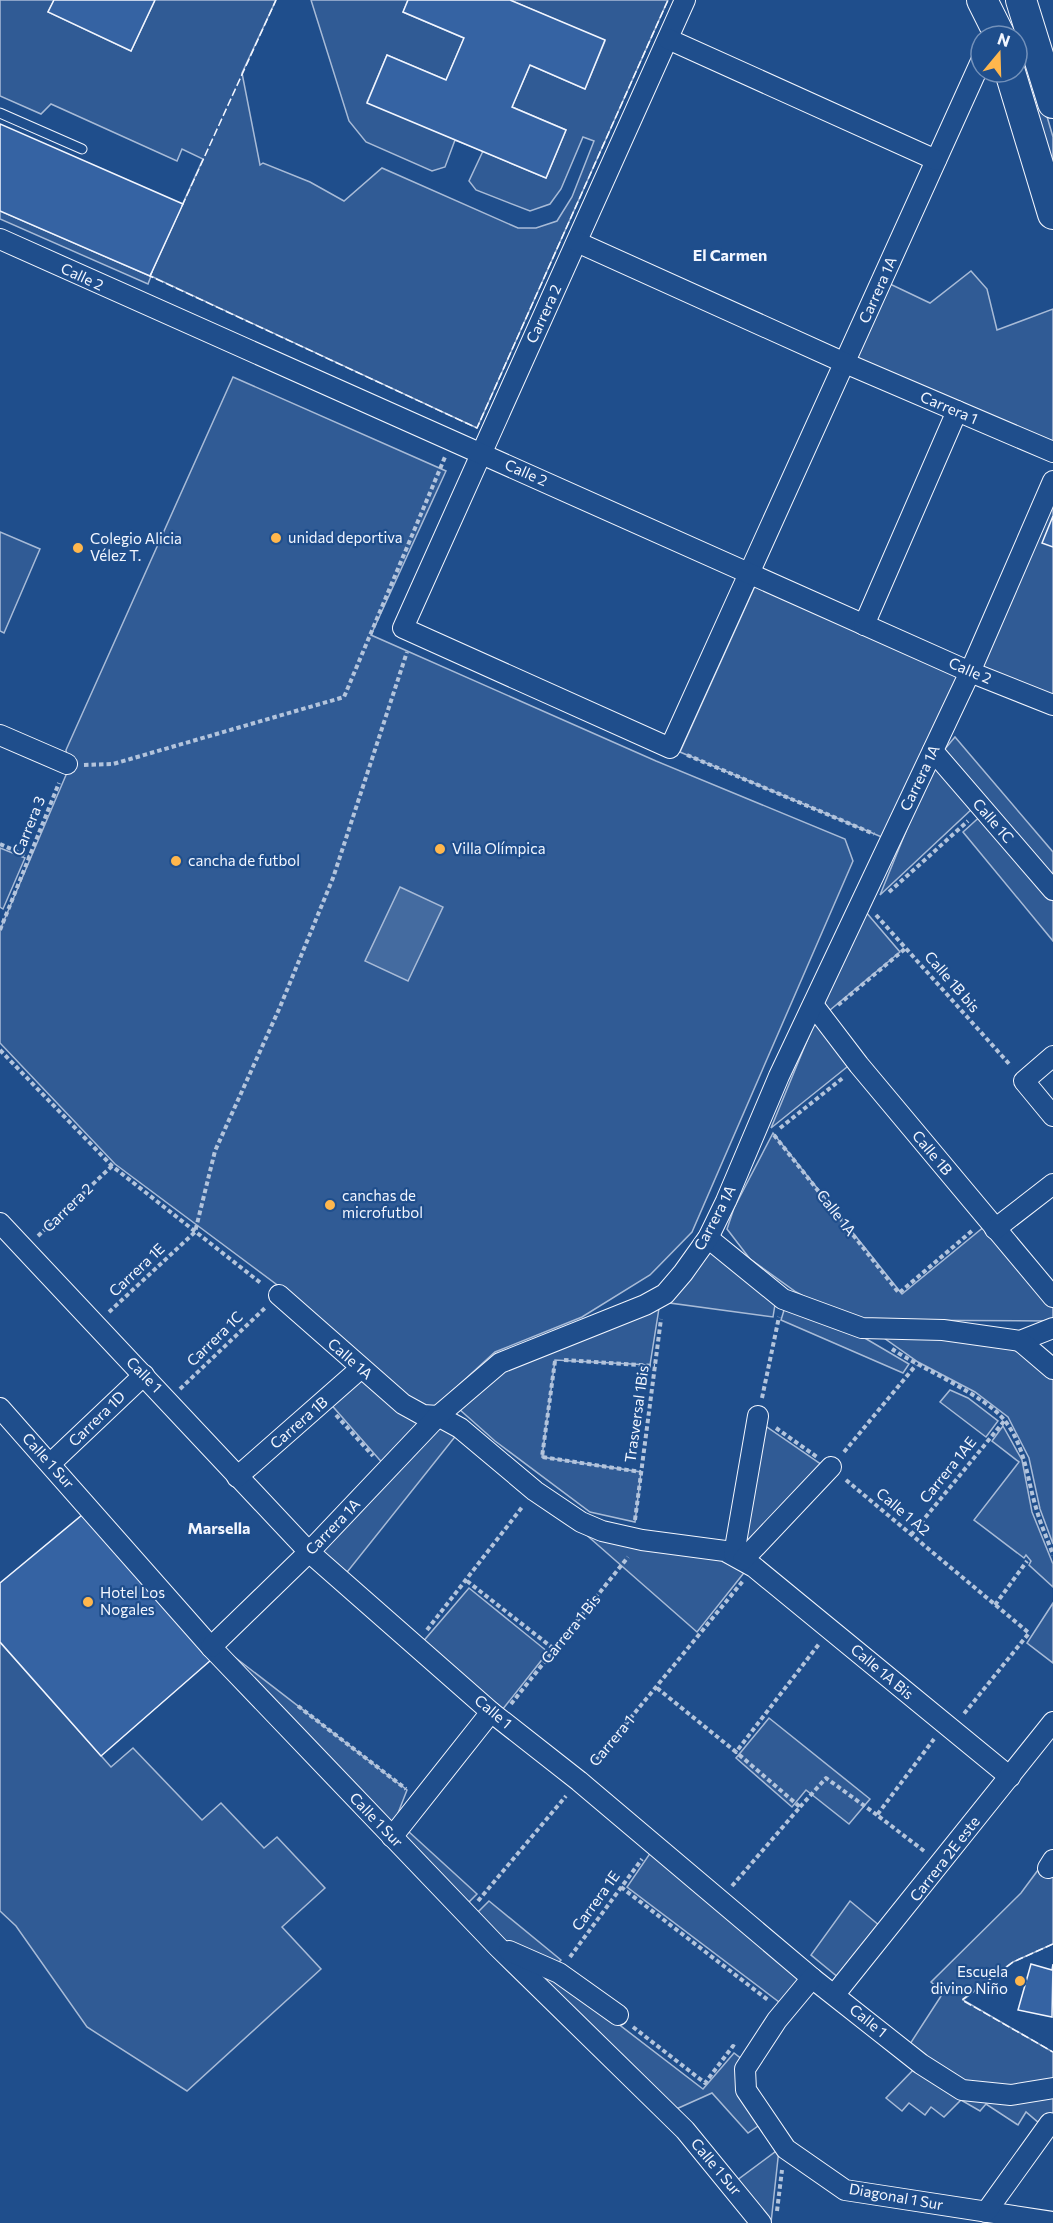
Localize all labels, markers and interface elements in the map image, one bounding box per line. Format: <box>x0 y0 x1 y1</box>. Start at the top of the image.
north arrow <box>969 24 1029 84</box>
text: N <box>995 28 1013 50</box>
district label: El Carmen <box>693 245 767 264</box>
street label: Carrera 1A <box>854 253 900 326</box>
street label: Calle 2 <box>58 258 107 294</box>
street label: Carrera 2 <box>522 281 564 346</box>
street label: Carrera 1 <box>918 387 981 427</box>
street label: Calle 2 <box>502 455 551 489</box>
place label: unidad deportiva <box>288 528 403 546</box>
place label: Colegio Alicia Vélez T. <box>90 529 182 564</box>
marker: unidad deportiva <box>269 531 283 545</box>
marker: Colegio Alicia Vélez T. <box>71 541 85 555</box>
street label: Calle 2 <box>946 653 995 687</box>
street label: Carrera 1A <box>895 742 943 813</box>
street label: Carrera 3 <box>8 793 48 858</box>
street label: Calle 1C <box>970 794 1018 846</box>
place label: Villa Olímpica <box>452 839 546 857</box>
marker: Villa Olímpica <box>433 842 447 856</box>
place label: cancha de futbol <box>188 851 300 869</box>
marker: cancha de futbol <box>169 854 183 868</box>
street label: Calle 1B bis <box>921 947 984 1016</box>
street label: Calle 1B <box>909 1126 957 1179</box>
street label: Carrera 2 <box>39 1179 96 1236</box>
street label: Carrera 1A <box>689 1182 739 1253</box>
place label: canchas de microfutbol <box>342 1186 423 1221</box>
street label: Calle 1A <box>813 1186 860 1239</box>
marker: canchas de microfutbol <box>323 1198 337 1212</box>
street label: Carrera 1E <box>105 1239 168 1300</box>
street label: Carrera 1C <box>183 1307 246 1369</box>
street label: Calle 1A <box>325 1334 377 1383</box>
street label: Calle 1 <box>123 1353 166 1396</box>
street label: Trasversal 1Bis <box>620 1364 652 1464</box>
street label: Carrera 1D <box>64 1387 128 1450</box>
street label: Carrera 1B <box>266 1392 331 1452</box>
street label: Calle 1 Sur <box>19 1429 79 1492</box>
street label: Carrera 1AE <box>915 1433 979 1506</box>
street label: Calle 1 A2 <box>873 1484 934 1539</box>
street label: Carrera 1A <box>301 1494 363 1558</box>
district label: Marsella <box>187 1518 251 1537</box>
place label: Hotel Los Nogales <box>100 1583 165 1618</box>
street label: Carrera 1 Bis <box>537 1590 604 1667</box>
marker: Hotel Los Nogales <box>81 1595 95 1609</box>
street label: Calle 1A Bis <box>848 1640 918 1703</box>
street label: Calle 1 <box>471 1691 516 1732</box>
street label: Carrera 1 <box>585 1711 638 1769</box>
street label: Calle 1 Sur <box>346 1788 407 1850</box>
street label: Carrera 2E este <box>905 1812 983 1905</box>
street label: Carrera 1E <box>567 1867 623 1934</box>
place label: Escuela divino Niño <box>931 1962 1008 1997</box>
marker: Escuela divino Niño <box>1013 1974 1027 1988</box>
street label: Calle 1 <box>846 2000 891 2041</box>
street label: Calle 1 Sur <box>688 2134 746 2199</box>
street label: Diagonal 1 Sur <box>848 2179 945 2213</box>

